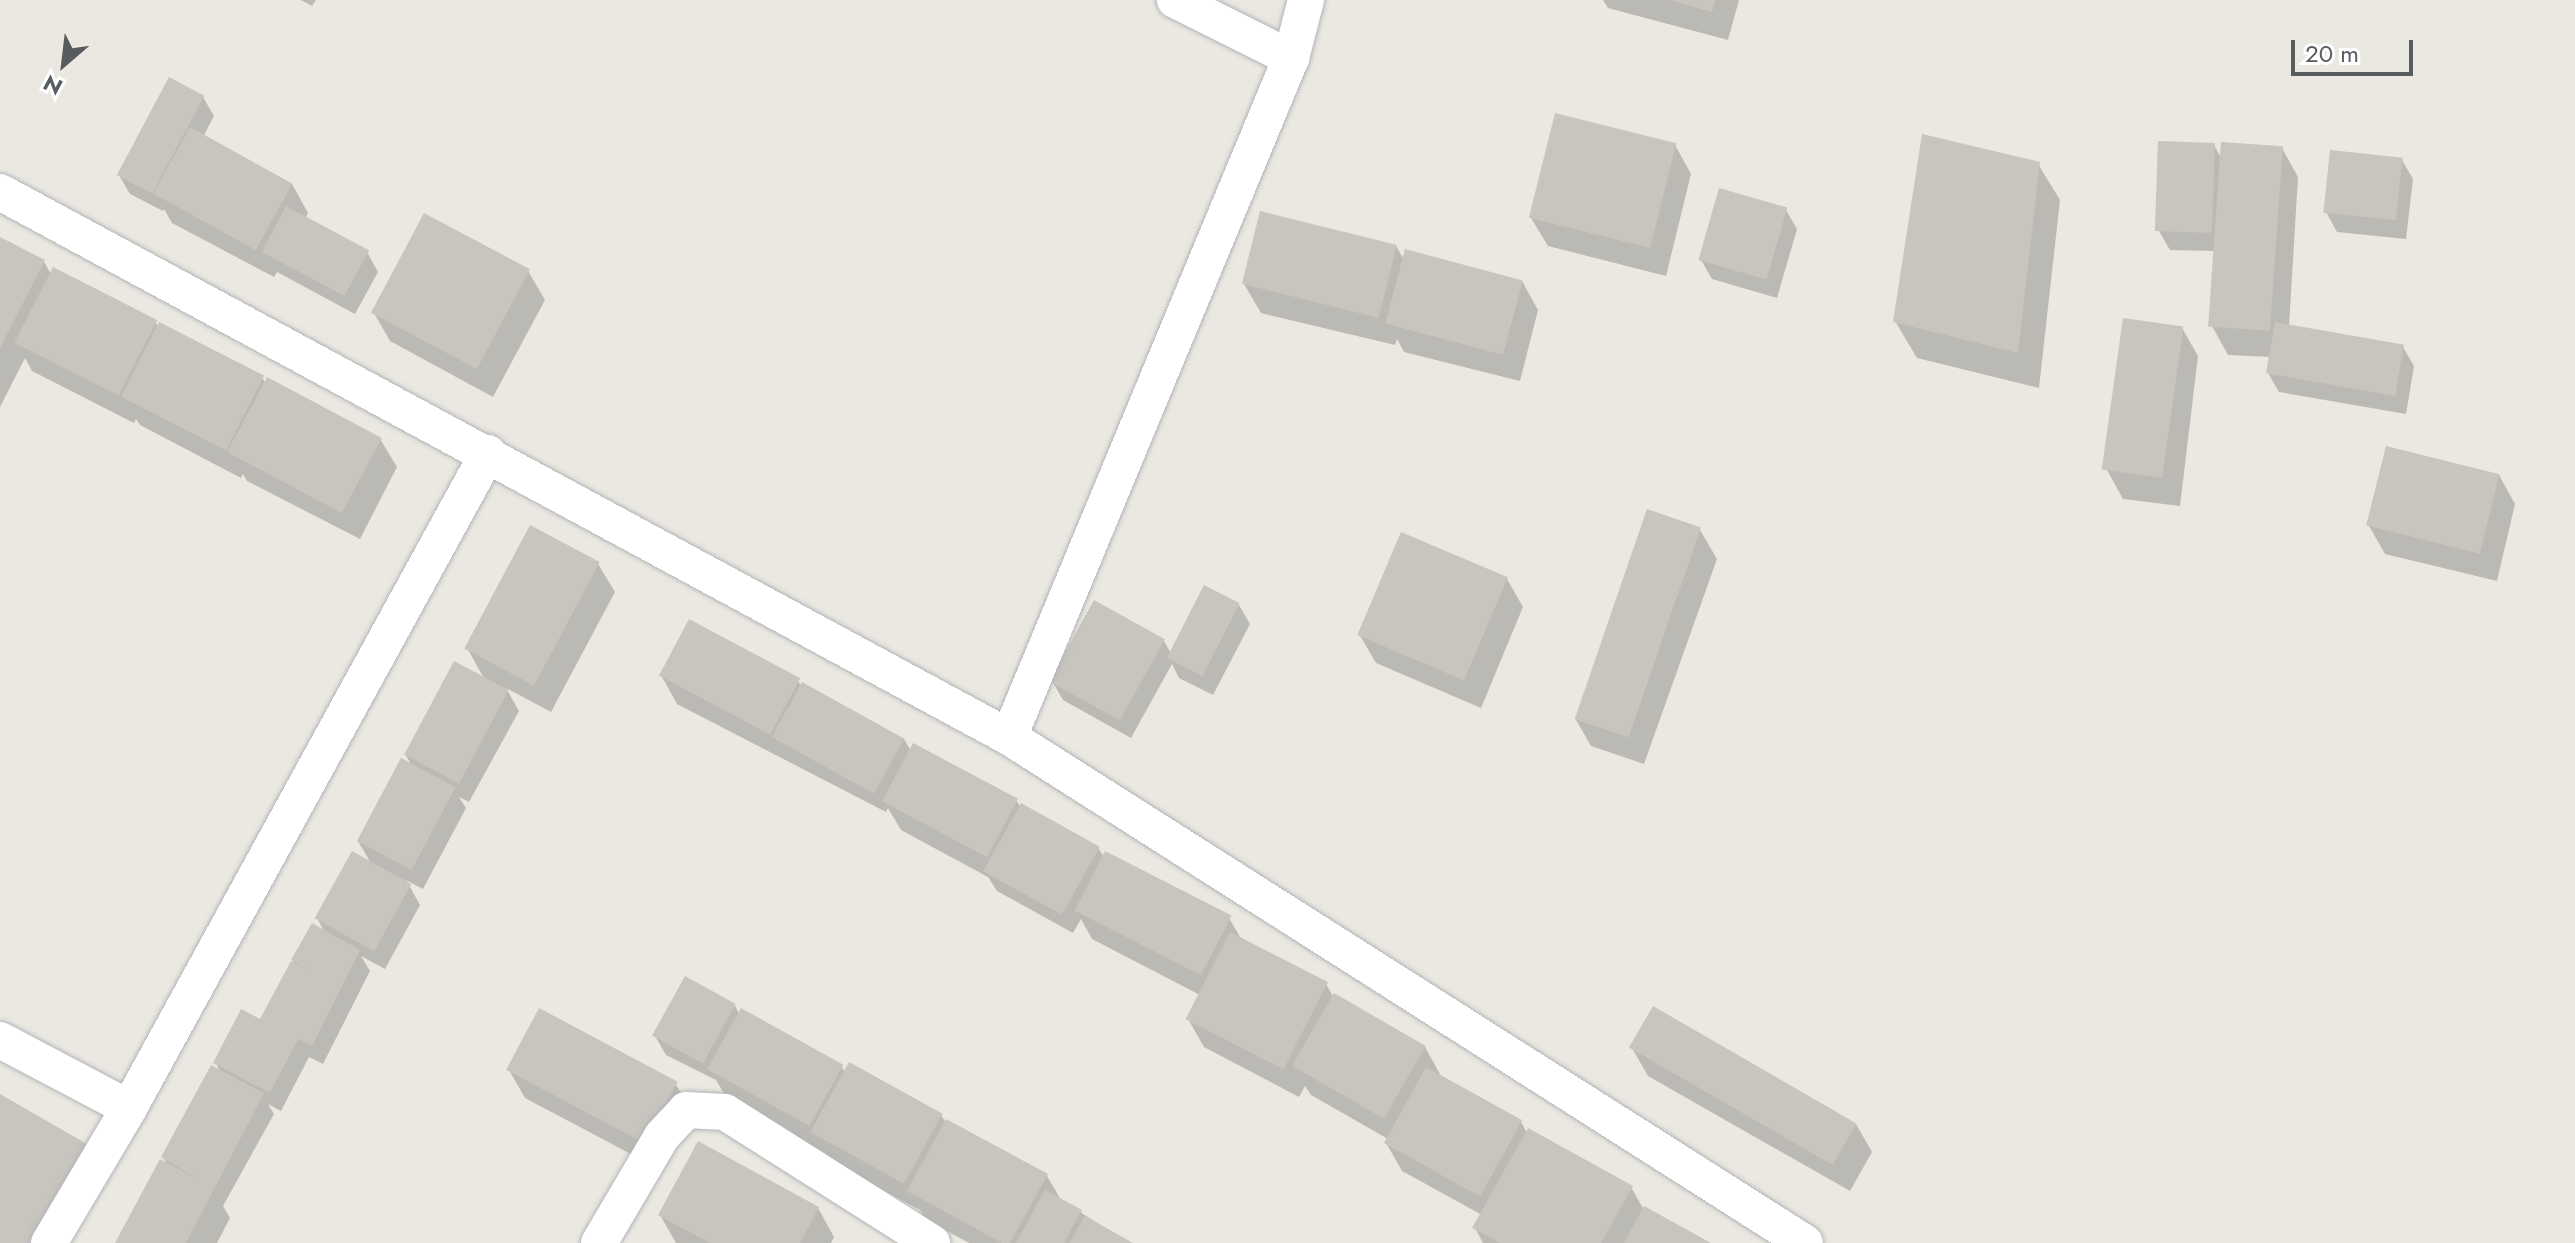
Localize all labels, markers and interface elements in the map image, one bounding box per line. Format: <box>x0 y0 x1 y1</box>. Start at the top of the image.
north arrow <box>24 24 104 104</box>
scale bar <box>2295 24 2417 74</box>
text: 20 m <box>2305 36 2359 71</box>
text: N <box>38 67 68 103</box>

